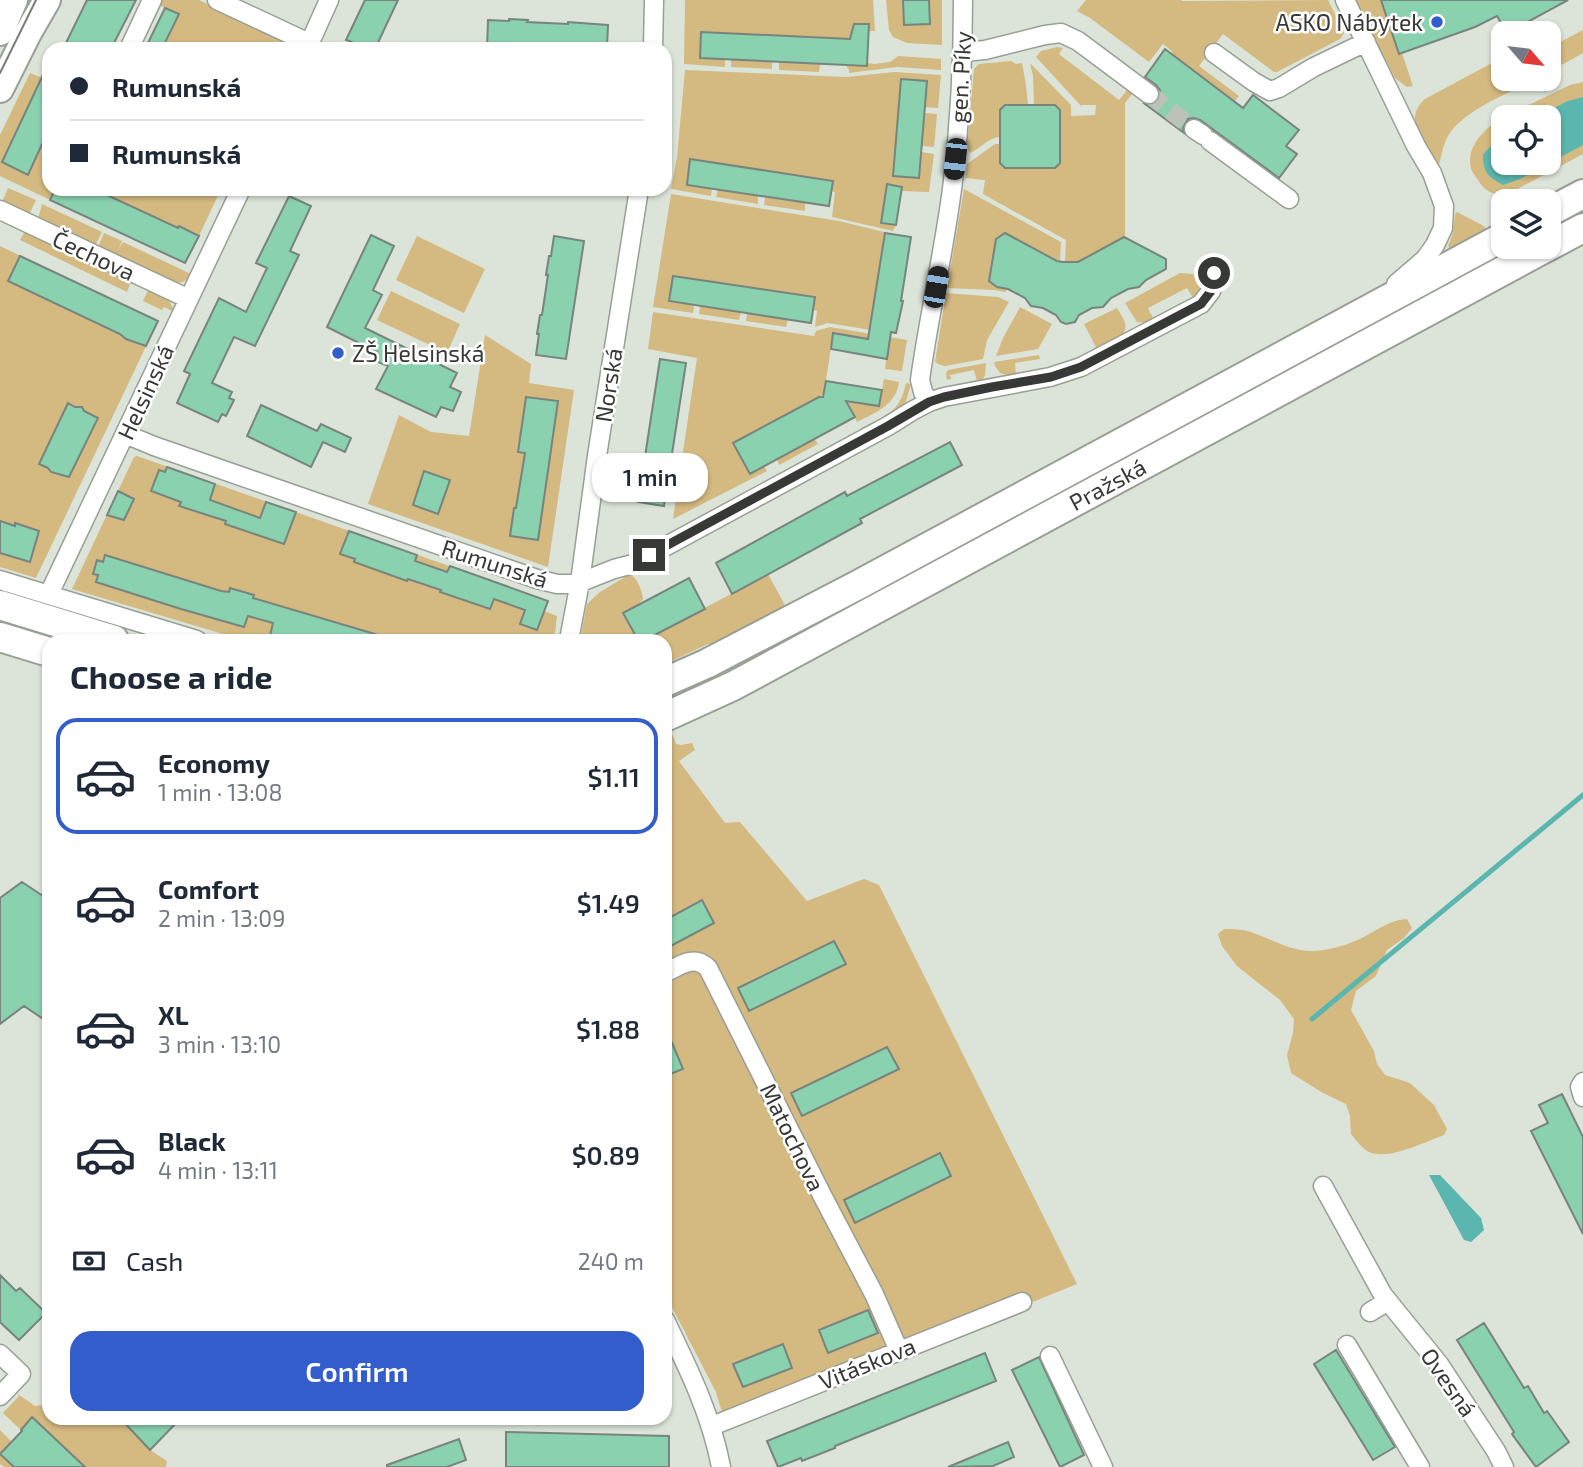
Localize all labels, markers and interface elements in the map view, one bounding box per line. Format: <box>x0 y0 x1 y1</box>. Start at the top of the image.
place label: ASKO Nábytek <box>1275 8 1423 36</box>
marker: ASKO Nábytek <box>1429 14 1445 30</box>
north arrow <box>1491 21 1561 91</box>
map controls <box>1491 21 1561 259</box>
street label: gen. Píky <box>944 30 976 124</box>
text: Rumunská <box>112 71 241 102</box>
button: locate <box>1491 105 1561 175</box>
car <box>943 137 968 181</box>
text: Rumunská <box>112 138 241 169</box>
button: layers <box>1491 189 1561 259</box>
street label: Čechova <box>48 224 140 286</box>
route start <box>1198 257 1230 289</box>
car <box>923 264 950 310</box>
place label: ZŠ Helsinská <box>352 339 484 367</box>
street label: Helsinská <box>111 340 179 444</box>
marker: ZŠ Helsinská <box>330 345 346 361</box>
street label: Norská <box>588 346 628 424</box>
street label: Pražská <box>1064 452 1151 516</box>
callout: 1 min <box>591 454 707 503</box>
text: 1 min <box>623 463 677 491</box>
street label: Rumunská <box>438 533 552 593</box>
route end <box>633 539 665 571</box>
text: Choose a ride <box>70 657 273 695</box>
icon: car <box>74 745 137 808</box>
text: Economy <box>158 747 270 778</box>
text: $1.11 <box>587 761 640 792</box>
text: 1 min · 13:08 <box>158 778 282 806</box>
icon: car <box>74 871 137 934</box>
text: Comfort <box>158 873 259 904</box>
text: $1.49 <box>577 887 640 918</box>
text: 2 min · 13:09 <box>158 904 285 932</box>
icon: car <box>74 997 137 1060</box>
text: XL <box>158 999 189 1030</box>
text: $1.88 <box>576 1013 640 1044</box>
text: 3 min · 13:10 <box>158 1030 281 1058</box>
street label: Matochova <box>755 1078 831 1196</box>
icon: car <box>74 1123 137 1186</box>
text: Black <box>158 1125 226 1156</box>
text: $0.89 <box>572 1139 640 1170</box>
text: 4 min · 13:11 <box>158 1156 278 1184</box>
icon: cash <box>70 1242 108 1280</box>
text: Cash <box>126 1245 183 1276</box>
text: 240 m <box>578 1247 644 1275</box>
button: Confirm <box>70 1331 644 1411</box>
street label: Vitáskova <box>815 1331 919 1395</box>
street label: Ovesná <box>1415 1342 1483 1422</box>

